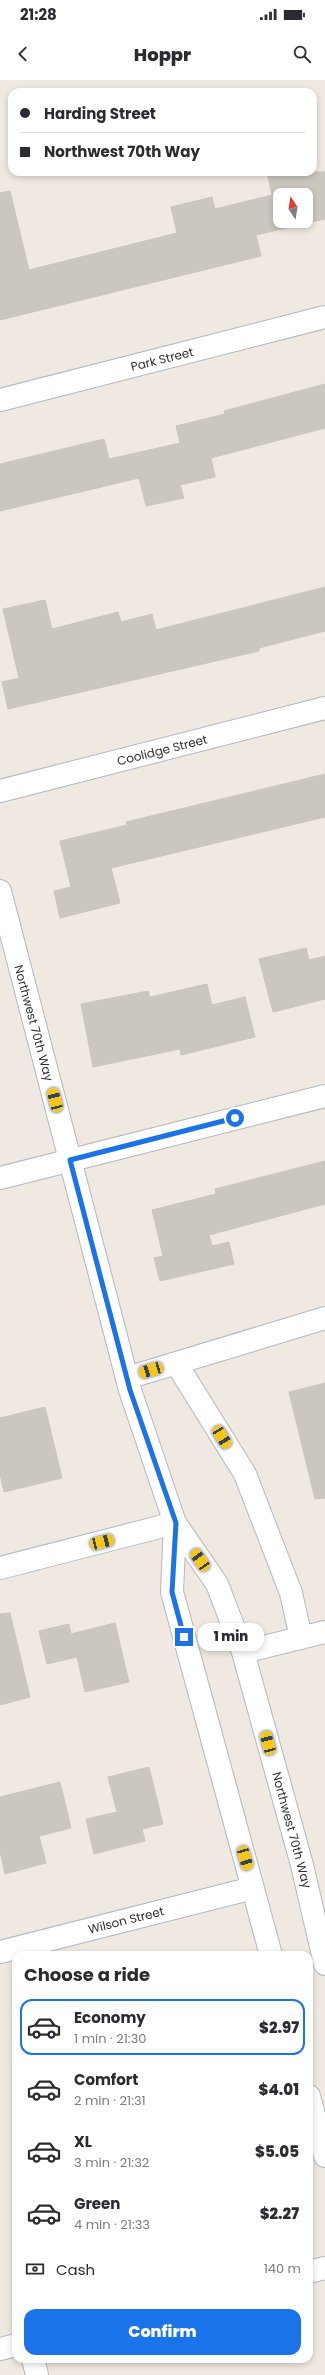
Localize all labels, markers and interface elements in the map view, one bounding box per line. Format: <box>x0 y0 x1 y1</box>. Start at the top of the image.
text: 21:28 <box>20 4 57 25</box>
text: Hoppr <box>134 42 191 67</box>
icon: back <box>12 43 34 65</box>
icon: search <box>291 43 313 65</box>
text: Harding Street <box>44 103 156 124</box>
text: Northwest 70th Way <box>44 141 200 162</box>
north arrow <box>273 188 313 228</box>
map controls <box>273 188 313 228</box>
street label: Park Street <box>129 343 195 375</box>
street label: Coolidge Street <box>115 731 209 769</box>
street label: Northwest 70th Way <box>10 963 58 1083</box>
car <box>46 1087 64 1113</box>
route start <box>226 1109 244 1127</box>
car <box>138 1361 164 1379</box>
car <box>211 1424 233 1450</box>
car <box>89 1533 115 1551</box>
car <box>188 1547 212 1573</box>
callout: 1 min <box>198 1623 264 1651</box>
text: 1 min <box>214 1627 248 1646</box>
route end <box>175 1628 193 1646</box>
car <box>259 1730 277 1756</box>
street label: Northwest 70th Way <box>268 1770 316 1890</box>
car <box>236 1845 254 1871</box>
street label: Wilson Street <box>86 1902 166 1938</box>
text: Choose a ride <box>24 1962 150 1987</box>
text: Economy <box>74 2007 146 2028</box>
icon: car <box>26 2009 62 2045</box>
text: $2.97 <box>259 2017 299 2038</box>
text: 1 min · 21:30 <box>74 2029 146 2048</box>
text: Comfort <box>74 2069 138 2090</box>
icon: car <box>26 2071 62 2107</box>
text: $4.01 <box>259 2079 299 2100</box>
text: 2 min · 21:31 <box>74 2091 146 2110</box>
text: XL <box>74 2131 92 2152</box>
icon: car <box>26 2133 62 2169</box>
text: $5.05 <box>255 2141 299 2162</box>
text: 3 min · 21:32 <box>74 2153 149 2172</box>
text: Green <box>74 2193 120 2214</box>
icon: car <box>26 2195 62 2231</box>
text: $2.27 <box>260 2203 299 2224</box>
text: 4 min · 21:33 <box>74 2215 150 2234</box>
icon: cash <box>24 2258 46 2280</box>
text: Cash <box>56 2259 95 2280</box>
text: 140 m <box>264 2259 301 2278</box>
button: Confirm <box>24 2309 301 2355</box>

